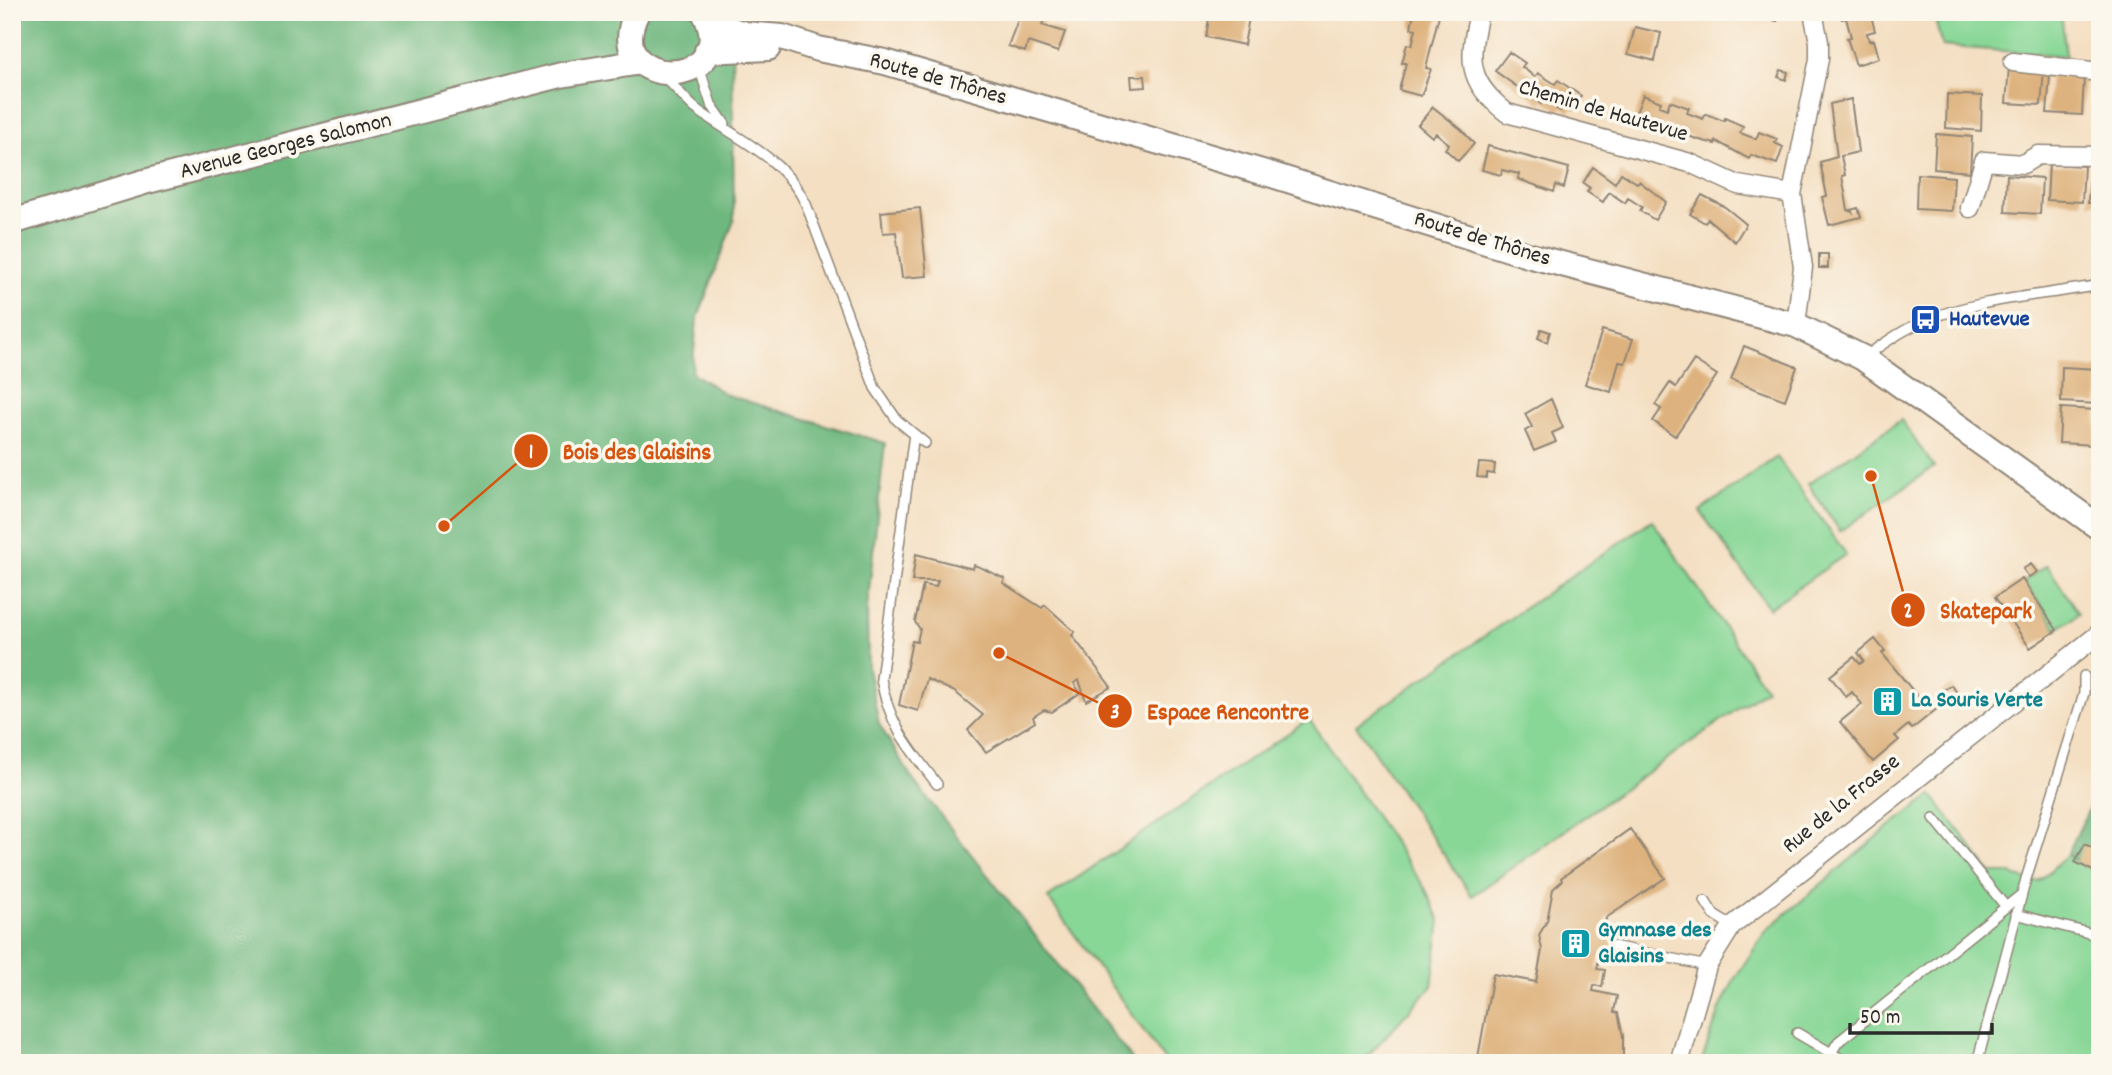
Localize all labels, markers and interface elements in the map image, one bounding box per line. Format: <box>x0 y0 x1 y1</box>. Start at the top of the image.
street label: Route de Thônes <box>865 45 1011 115</box>
street label: Chemin de Hautevue <box>1514 72 1692 152</box>
street label: Avenue Georges Salomon <box>177 105 395 189</box>
street label: Route de Thônes <box>1409 203 1555 277</box>
bus stop icon: Hautevue <box>1909 303 1943 337</box>
place label: Hautevue <box>1949 304 2030 337</box>
callout: Bois des Glaisins <box>514 429 725 474</box>
text: Bois des Glaisins <box>563 437 711 471</box>
text: 1 <box>529 439 533 469</box>
callout: Skatepark <box>1891 587 2046 632</box>
text: Skatepark <box>1940 596 2032 630</box>
text: 2 <box>1903 598 1913 628</box>
building icon: La Souris Verte <box>1871 684 1905 718</box>
place label: La Souris Verte <box>1911 685 2043 718</box>
callout: Espace Rencontre <box>1098 688 1323 733</box>
text: Espace Rencontre <box>1147 697 1309 731</box>
text: 3 <box>1110 699 1120 729</box>
street label: Rue de la Frasse <box>1776 747 1908 863</box>
place label: Gymnase des Glaisins <box>1598 915 1712 974</box>
building icon: Gymnase des Glaisins <box>1558 927 1592 961</box>
scale bar <box>1850 991 1991 1035</box>
text: 50 m <box>1860 1004 1900 1034</box>

